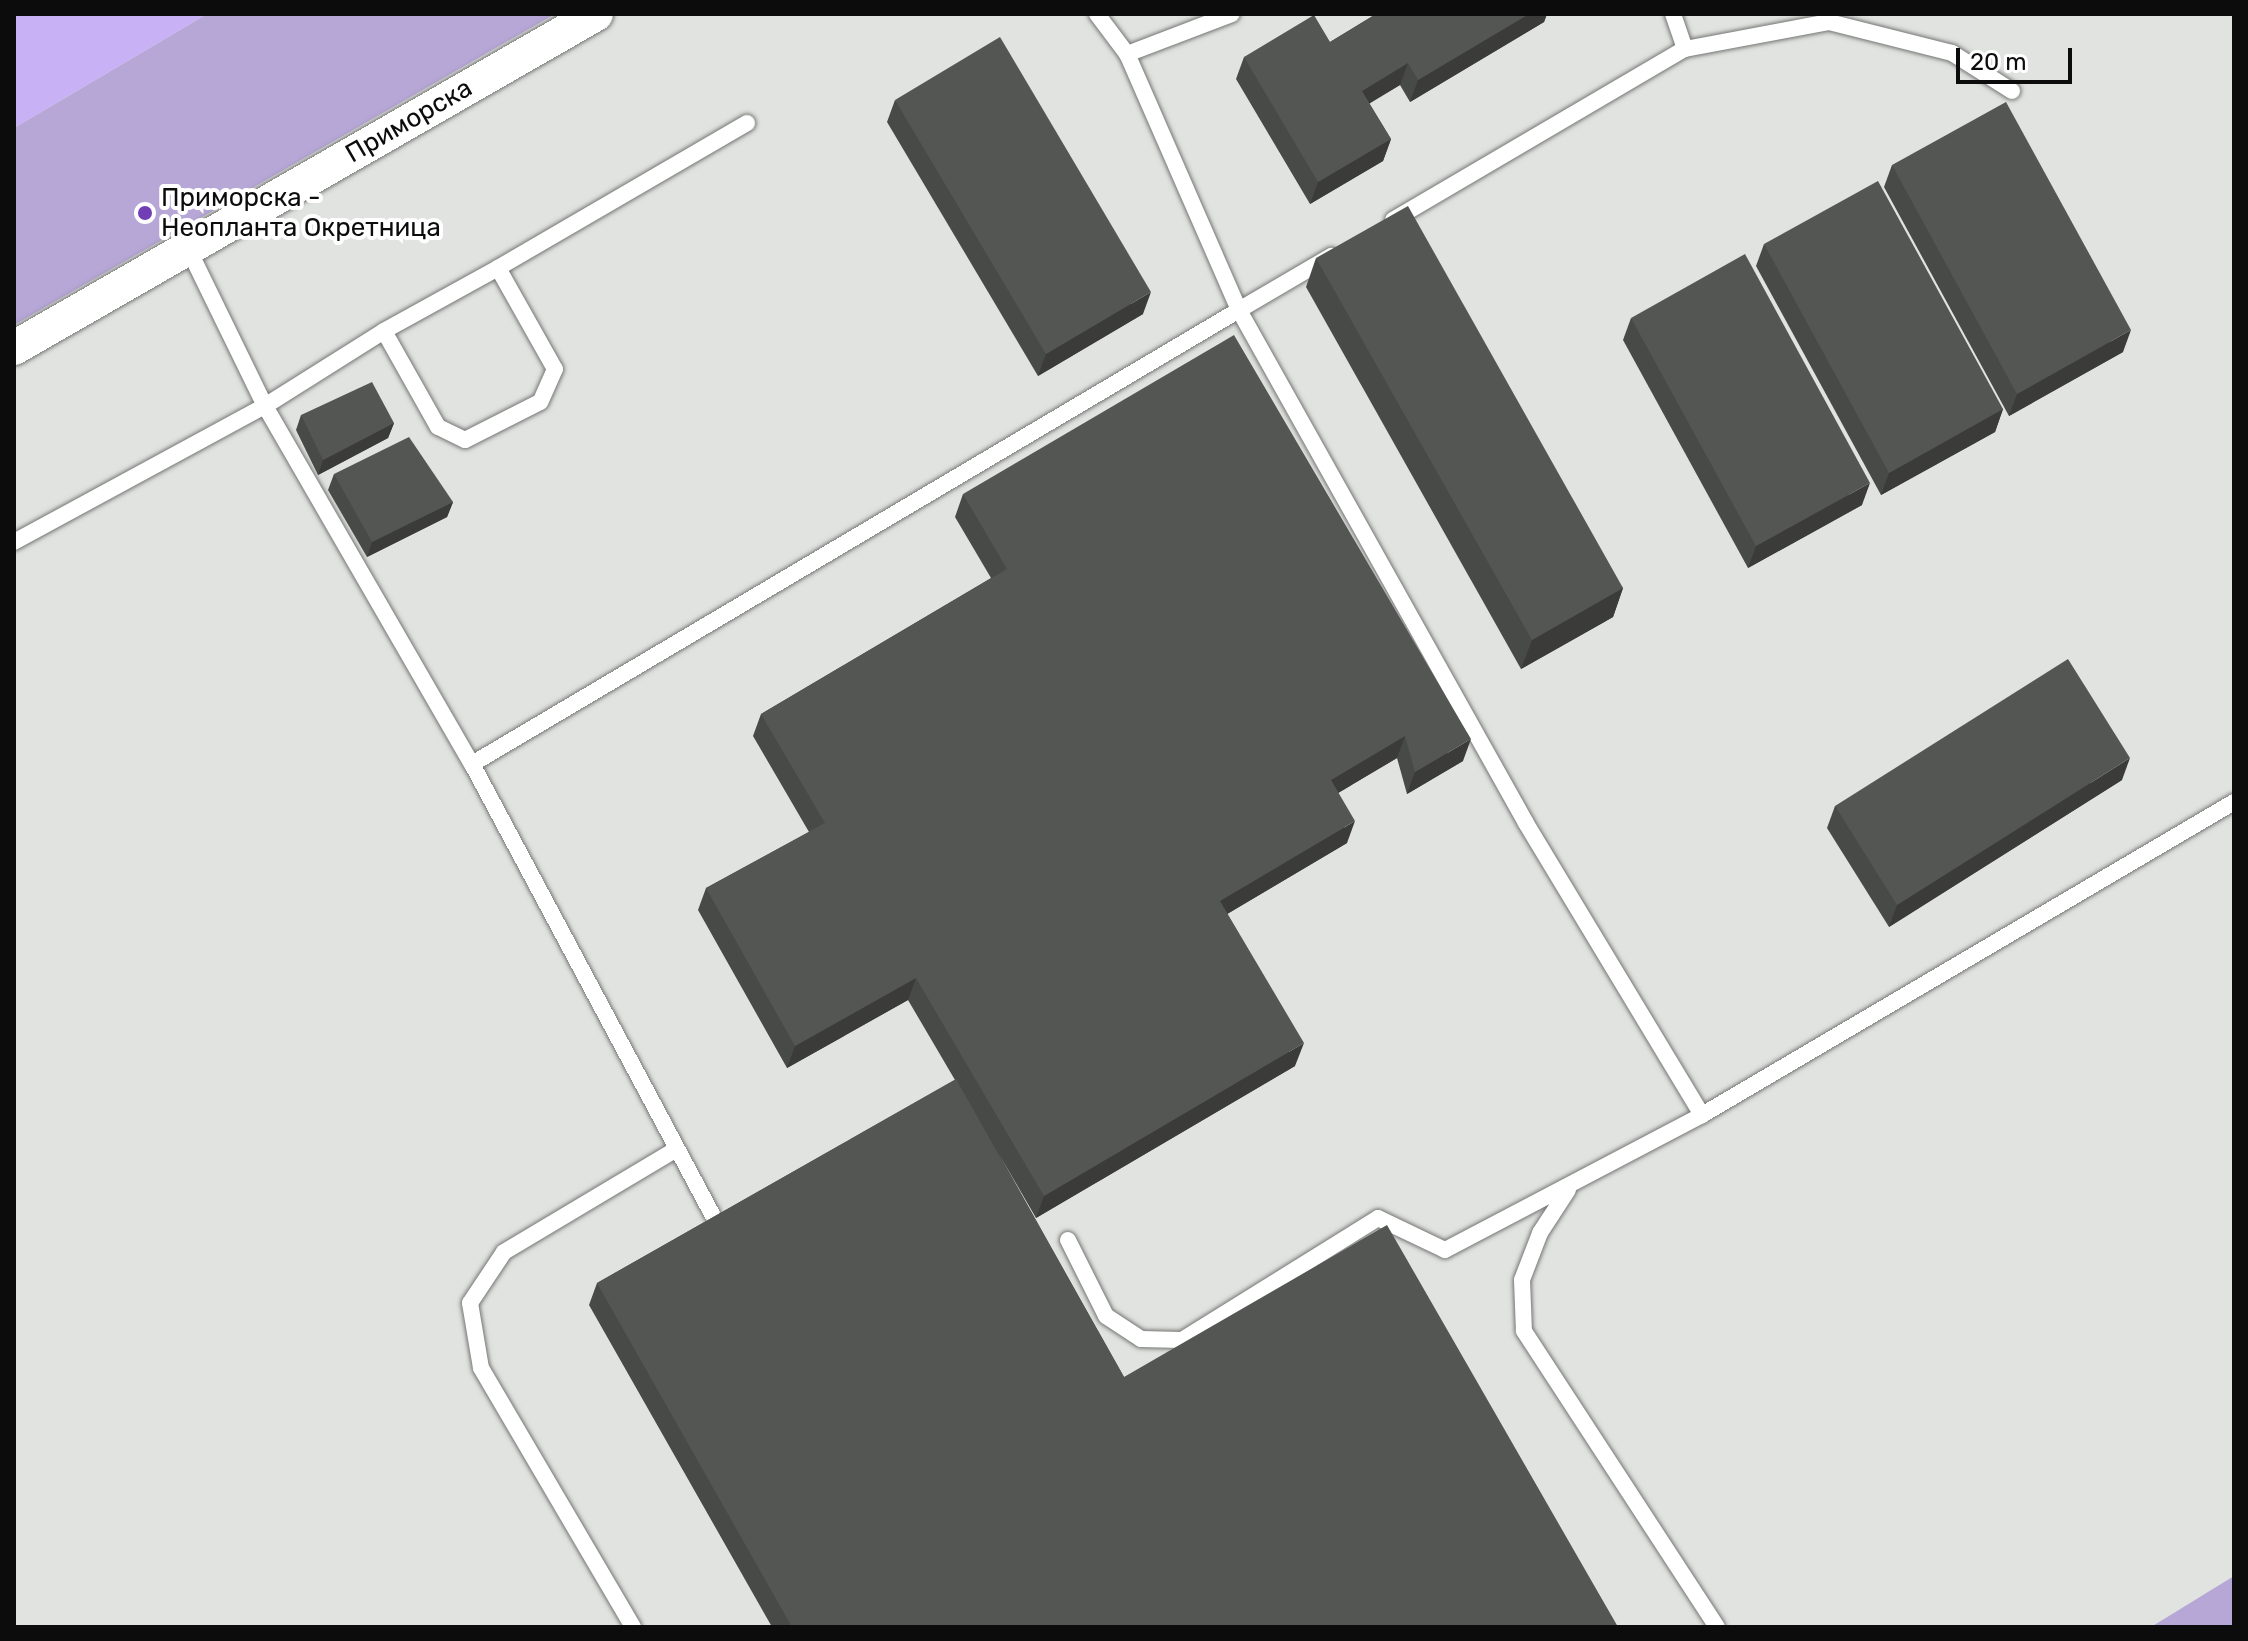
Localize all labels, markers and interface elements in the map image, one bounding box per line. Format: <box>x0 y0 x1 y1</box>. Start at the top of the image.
scale bar <box>1960 32 2076 82</box>
text: 20 m <box>1970 48 2027 76</box>
street label: Приморска <box>340 72 478 170</box>
place label: Приморска - Неопланта Окретница <box>161 182 441 244</box>
marker: Приморска - Неопланта Окретница <box>136 204 154 222</box>

